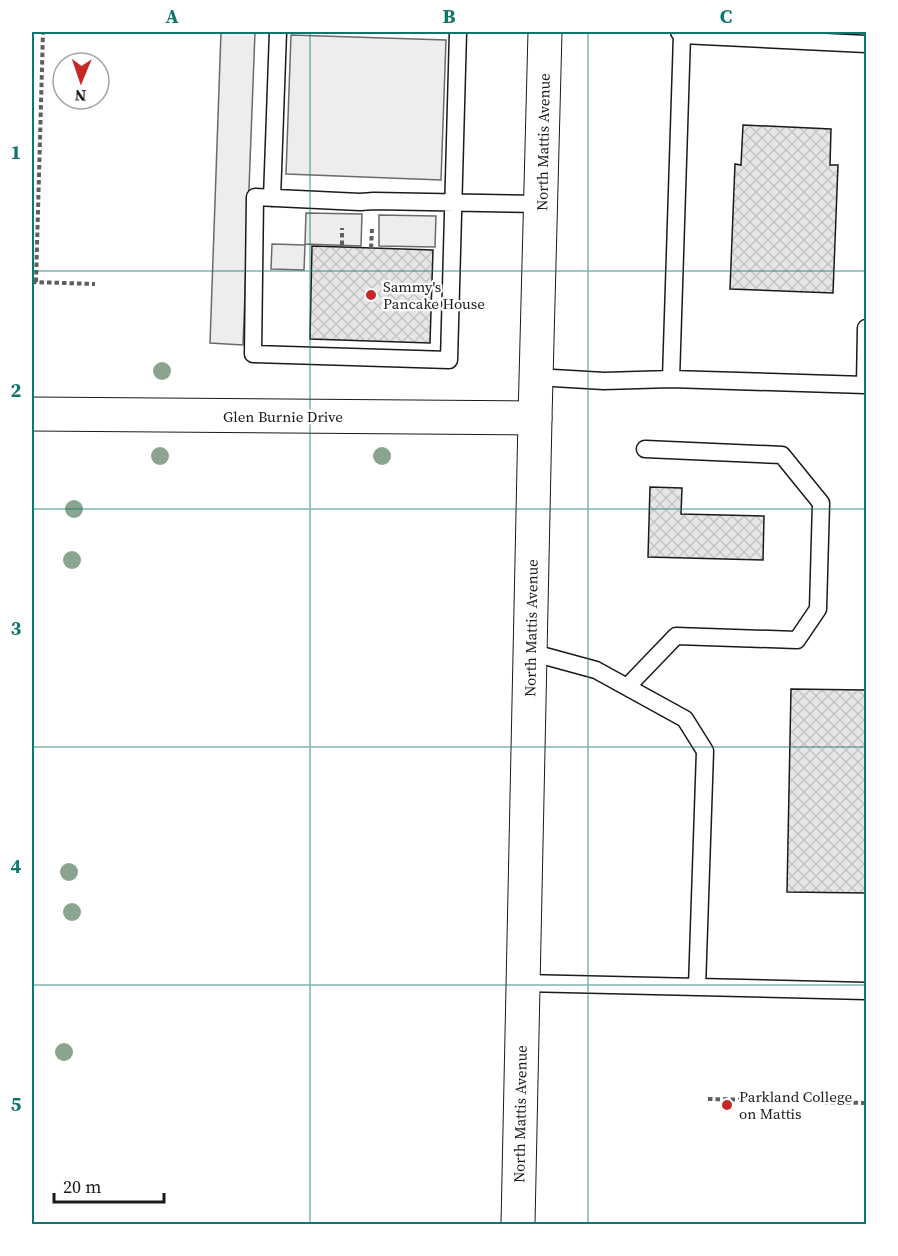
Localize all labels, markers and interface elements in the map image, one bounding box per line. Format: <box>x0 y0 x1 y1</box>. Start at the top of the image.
text: A <box>165 2 179 30</box>
text: B <box>442 2 456 30</box>
text: C <box>720 2 732 30</box>
north arrow <box>51 51 111 111</box>
street label: North Mattis Avenue <box>531 73 555 211</box>
text: N <box>74 85 87 107</box>
text: 1 <box>11 138 21 166</box>
place label: Sammy's Pancake House <box>383 276 485 314</box>
marker: Sammy's Pancake House <box>364 288 378 302</box>
text: 2 <box>11 376 22 404</box>
street label: Glen Burnie Drive <box>223 406 343 427</box>
street label: North Mattis Avenue <box>519 559 543 697</box>
text: 3 <box>11 614 22 642</box>
text: 4 <box>11 852 22 880</box>
street label: North Mattis Avenue <box>508 1045 532 1183</box>
place label: Parkland College on Mattis <box>739 1086 853 1124</box>
text: 5 <box>11 1090 22 1118</box>
marker: Parkland College on Mattis <box>720 1098 734 1112</box>
scale bar <box>54 1166 164 1204</box>
text: 20 m <box>63 1174 101 1199</box>

